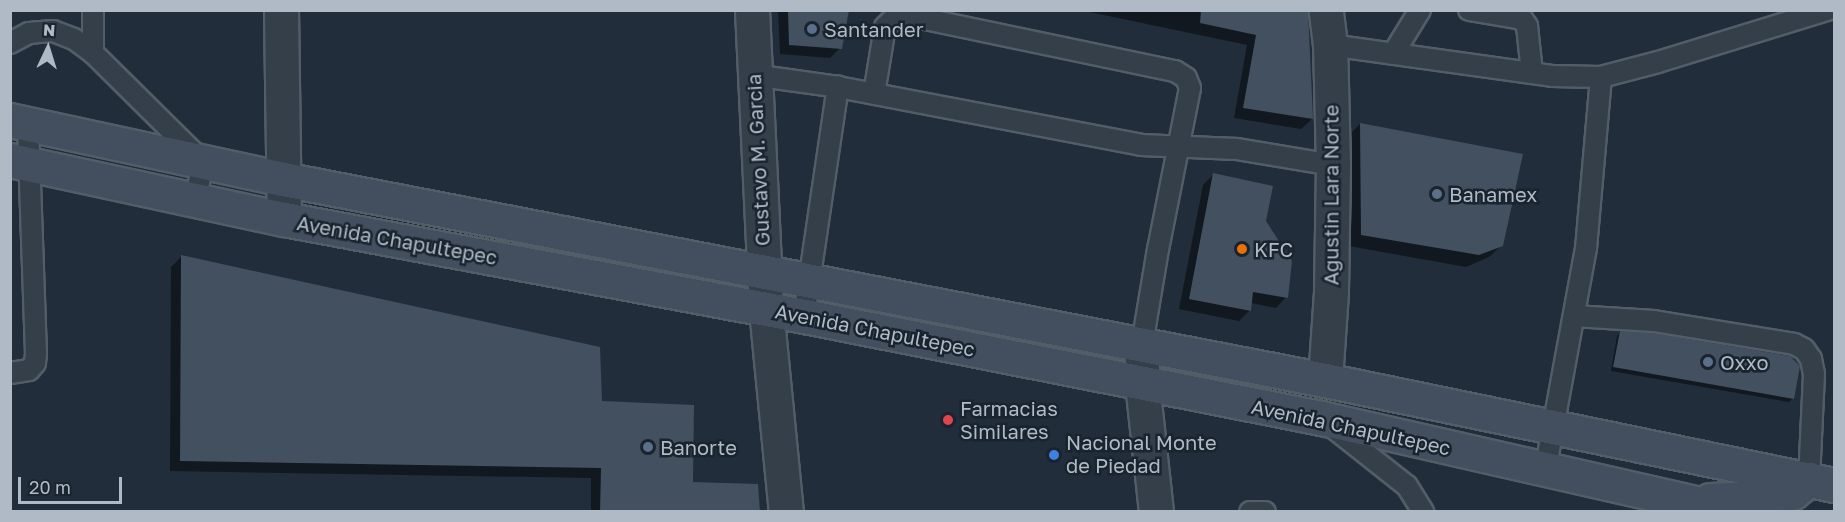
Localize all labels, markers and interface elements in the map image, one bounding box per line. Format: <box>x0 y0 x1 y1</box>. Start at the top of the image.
place label: Santander <box>824 17 923 41</box>
north arrow <box>18 18 78 78</box>
text: N <box>42 20 56 40</box>
marker: Santander <box>805 22 819 36</box>
street label: Gustavo M. Garcia <box>742 73 774 247</box>
street label: Agustin Lara Norte <box>1319 105 1343 285</box>
place label: Banamex <box>1449 182 1537 206</box>
marker: Banamex <box>1430 187 1444 201</box>
street label: Avenida Chapultepec <box>295 211 499 269</box>
place label: KFC <box>1254 237 1293 261</box>
marker: KFC <box>1235 242 1249 256</box>
street label: Avenida Chapultepec <box>773 299 977 361</box>
place label: Oxxo <box>1720 350 1768 374</box>
marker: Oxxo <box>1701 355 1715 369</box>
street label: Avenida Chapultepec <box>1249 394 1453 460</box>
place label: Farmacias Similares <box>960 396 1058 443</box>
marker: Farmacias Similares <box>941 413 955 427</box>
place label: Nacional Monte de Piedad <box>1066 431 1217 478</box>
place label: Banorte <box>660 435 737 459</box>
marker: Banorte <box>641 440 655 454</box>
marker: Nacional Monte de Piedad <box>1047 448 1061 462</box>
scale bar <box>21 465 124 503</box>
text: 20 m <box>29 476 71 498</box>

